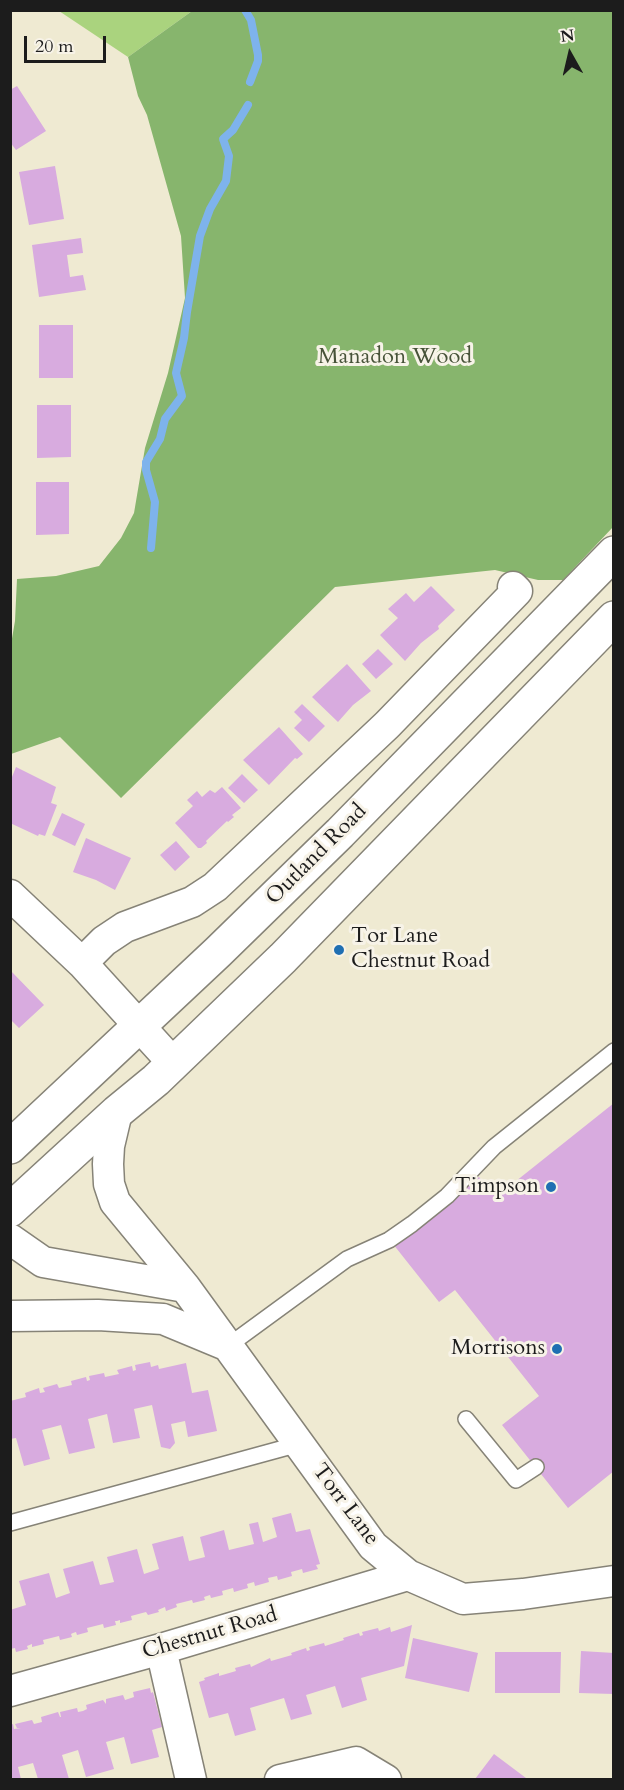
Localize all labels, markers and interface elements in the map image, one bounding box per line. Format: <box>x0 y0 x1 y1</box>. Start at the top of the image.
scale bar <box>27 24 110 62</box>
north arrow <box>540 24 600 84</box>
text: N <box>559 24 576 48</box>
text: 20 m <box>35 34 74 59</box>
park label: Manadon Wood <box>318 345 472 371</box>
street label: Outland Road <box>261 799 373 911</box>
place label: Tor Lane Chestnut Road <box>351 924 490 975</box>
marker: Tor Lane Chestnut Road <box>332 943 346 957</box>
place label: Timpson <box>455 1174 539 1200</box>
marker: Timpson <box>544 1180 558 1194</box>
place label: Morrisons <box>451 1336 545 1362</box>
marker: Morrisons <box>550 1342 564 1356</box>
street label: Torr Lane <box>306 1459 384 1551</box>
street label: Chestnut Road <box>140 1602 280 1666</box>

